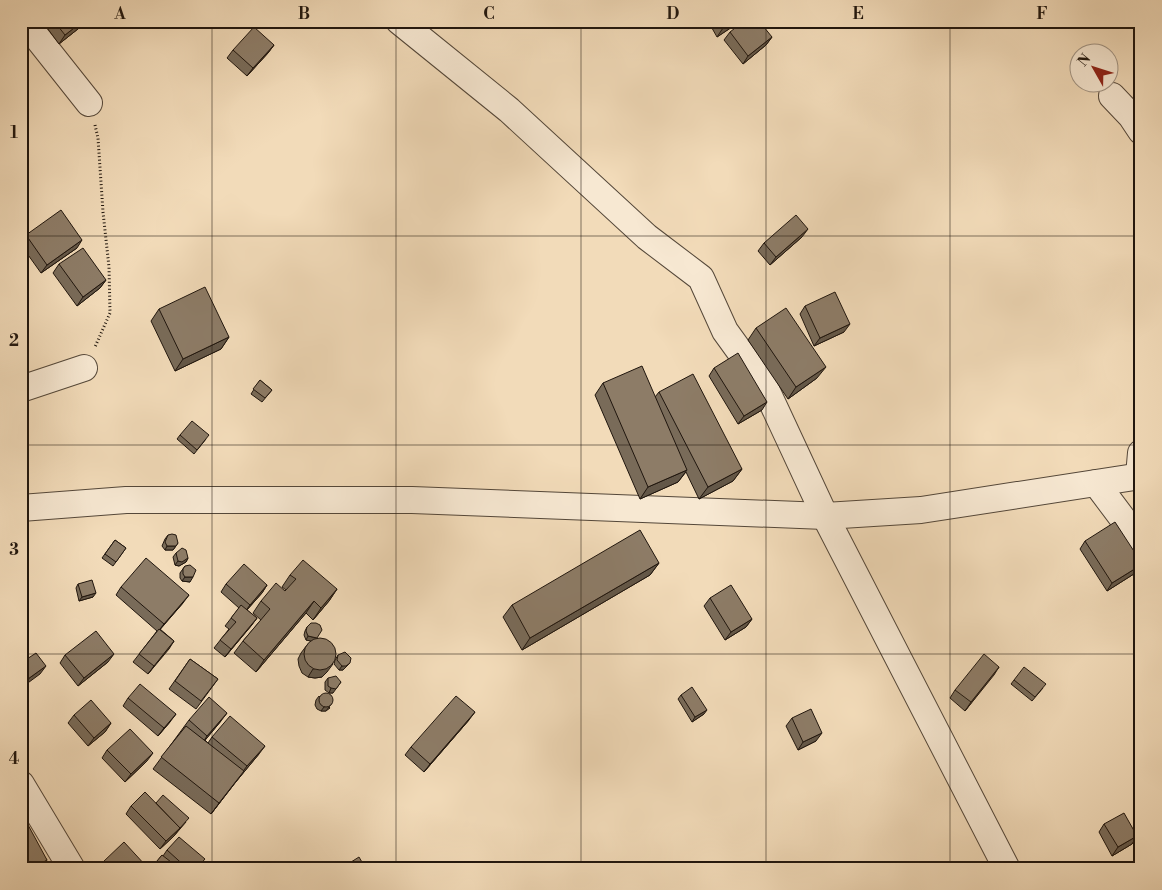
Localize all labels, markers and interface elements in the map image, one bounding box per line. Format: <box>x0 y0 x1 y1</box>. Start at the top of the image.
text: A <box>113 4 126 24</box>
text: B <box>298 4 310 24</box>
text: C <box>483 4 495 24</box>
text: D <box>667 4 680 24</box>
text: E <box>852 4 864 24</box>
text: F <box>1036 4 1048 24</box>
north arrow <box>1070 42 1120 92</box>
text: N <box>1074 50 1095 70</box>
text: 1 <box>10 123 18 143</box>
text: 2 <box>9 331 19 351</box>
text: 3 <box>9 540 19 560</box>
text: 4 <box>9 749 20 769</box>

